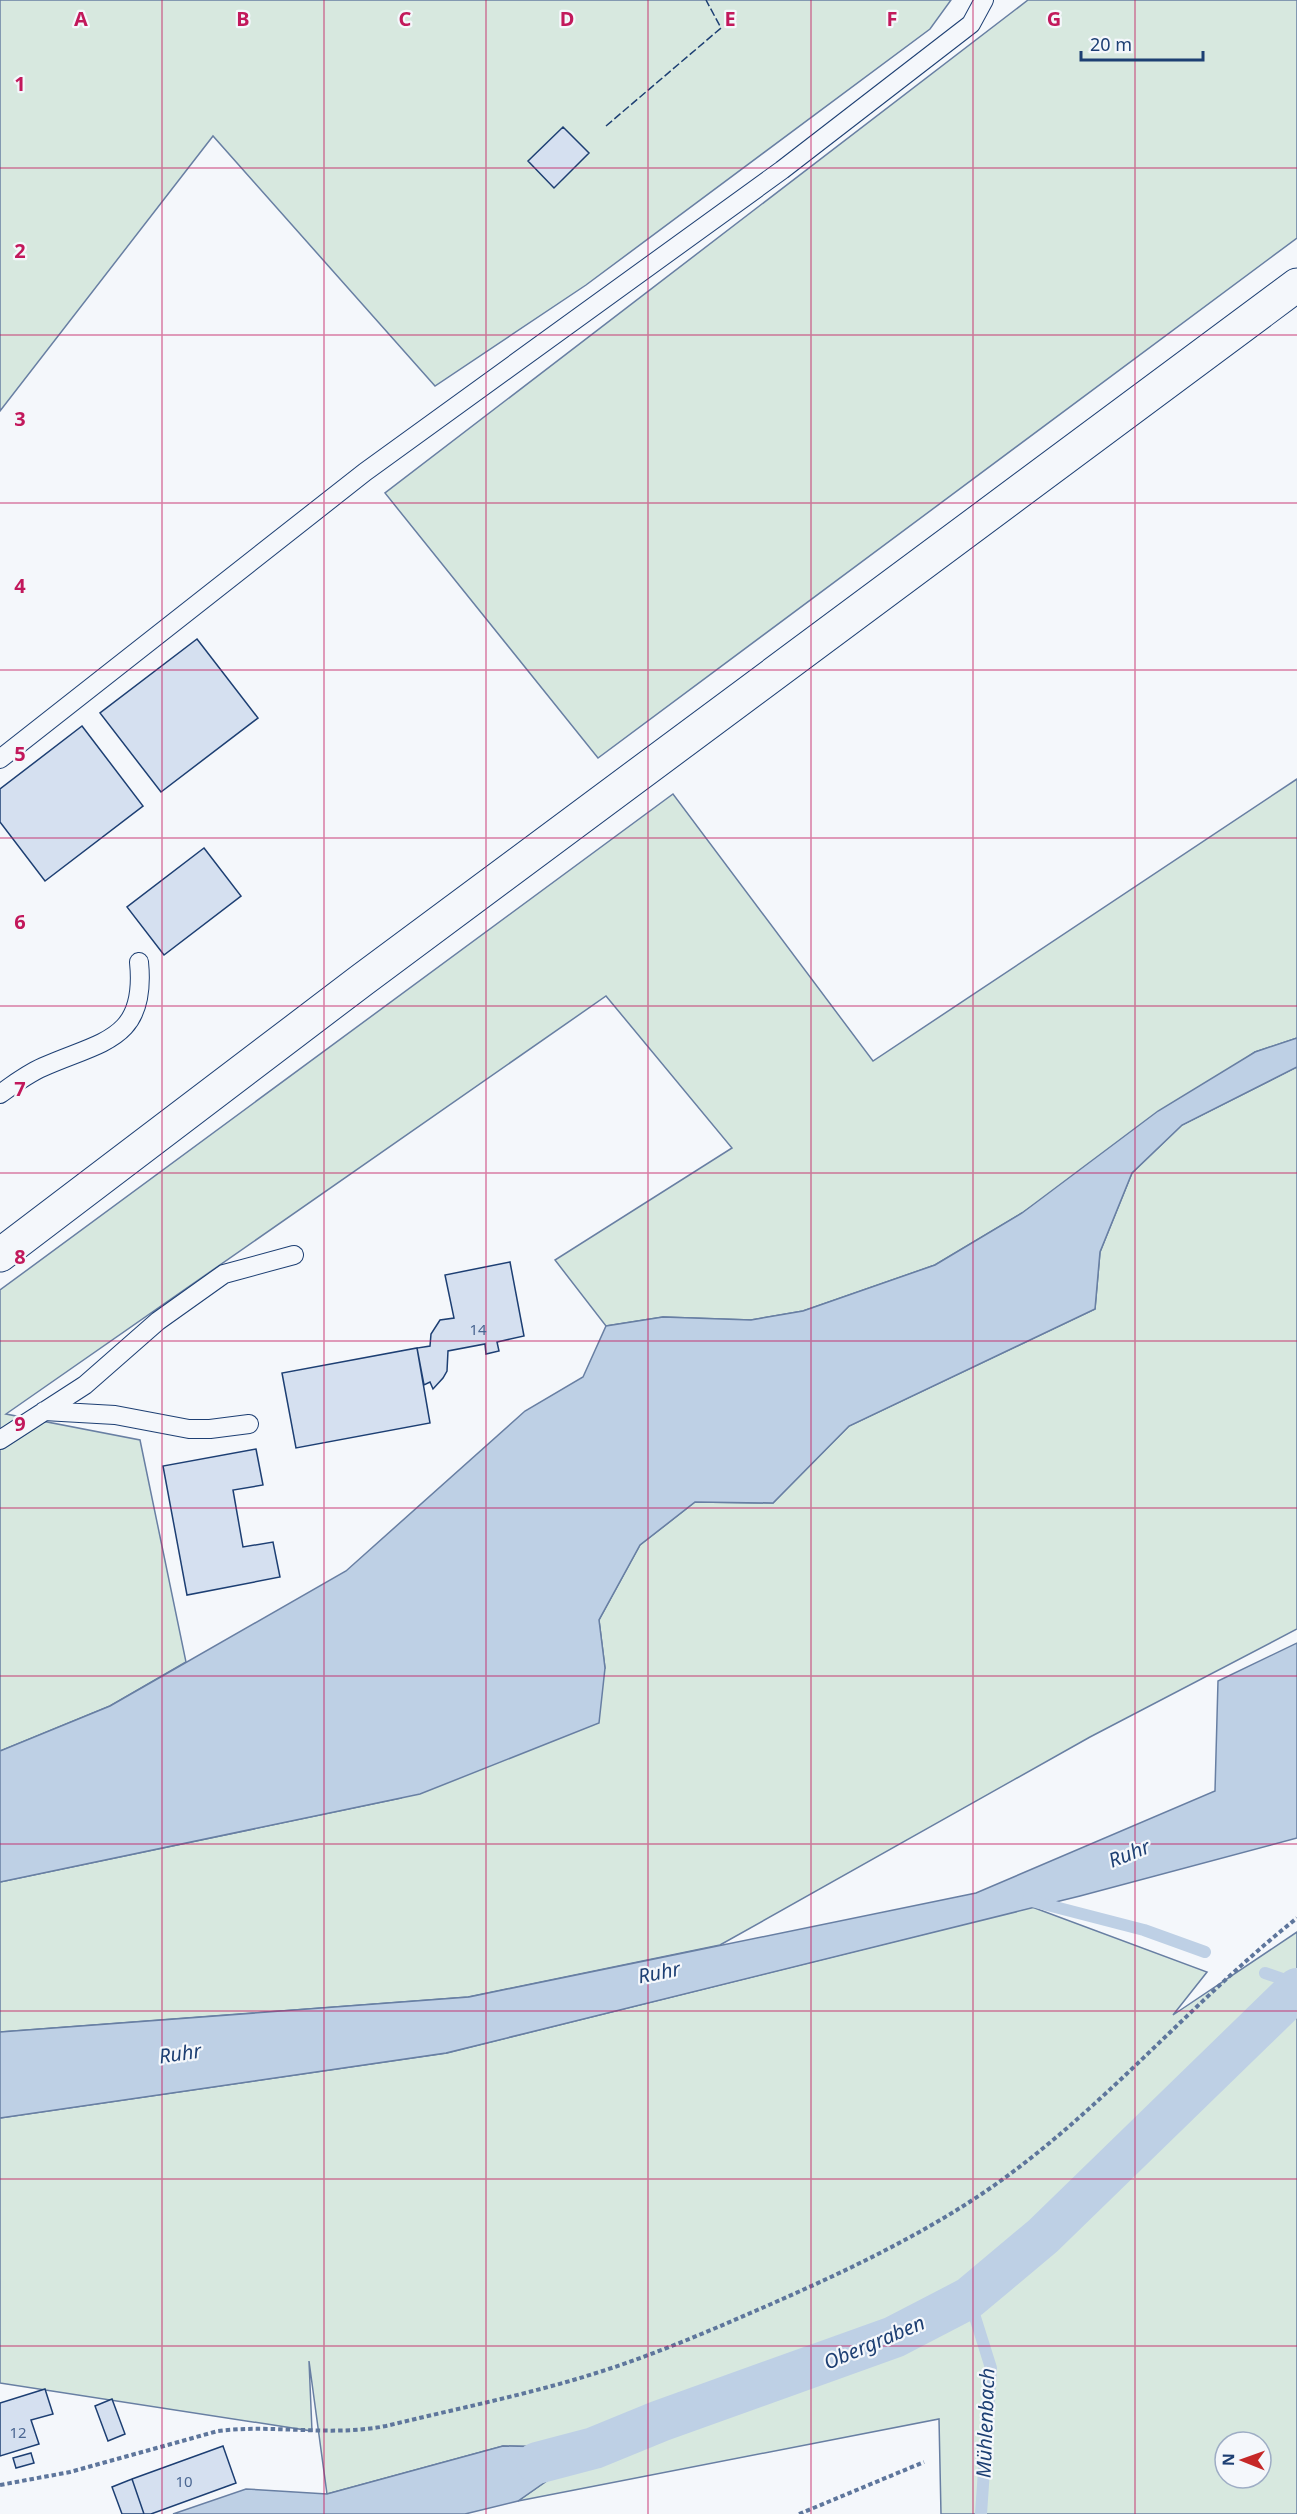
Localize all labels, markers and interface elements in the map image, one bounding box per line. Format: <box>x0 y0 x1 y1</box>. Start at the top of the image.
text: A <box>74 5 88 32</box>
text: B <box>236 5 250 32</box>
text: C <box>399 5 412 32</box>
text: D <box>560 5 574 32</box>
text: E <box>724 5 736 32</box>
text: F <box>887 5 897 32</box>
text: G <box>1047 5 1061 32</box>
scale bar <box>1081 24 1202 62</box>
text: 20 m <box>1090 32 1132 56</box>
text: 1 <box>14 70 26 97</box>
text: 2 <box>14 237 26 264</box>
text: 3 <box>14 405 26 432</box>
text: 4 <box>14 572 26 599</box>
text: 5 <box>14 740 26 767</box>
text: 6 <box>14 908 26 935</box>
text: 7 <box>14 1075 26 1102</box>
text: 8 <box>14 1243 26 1270</box>
house number: 14 <box>469 1319 487 1339</box>
text: 9 <box>14 1410 26 1437</box>
water label: Ruhr <box>1104 1832 1155 1873</box>
water label: Ruhr <box>636 1954 683 1989</box>
water label: Ruhr <box>157 2037 204 2069</box>
water label: Obergraben <box>819 2309 929 2375</box>
water label: Mühlenbach <box>970 2367 1000 2479</box>
house number: 12 <box>9 2422 27 2442</box>
north arrow <box>1213 2430 1273 2490</box>
text: N <box>1217 2453 1239 2466</box>
house number: 10 <box>175 2471 193 2491</box>

